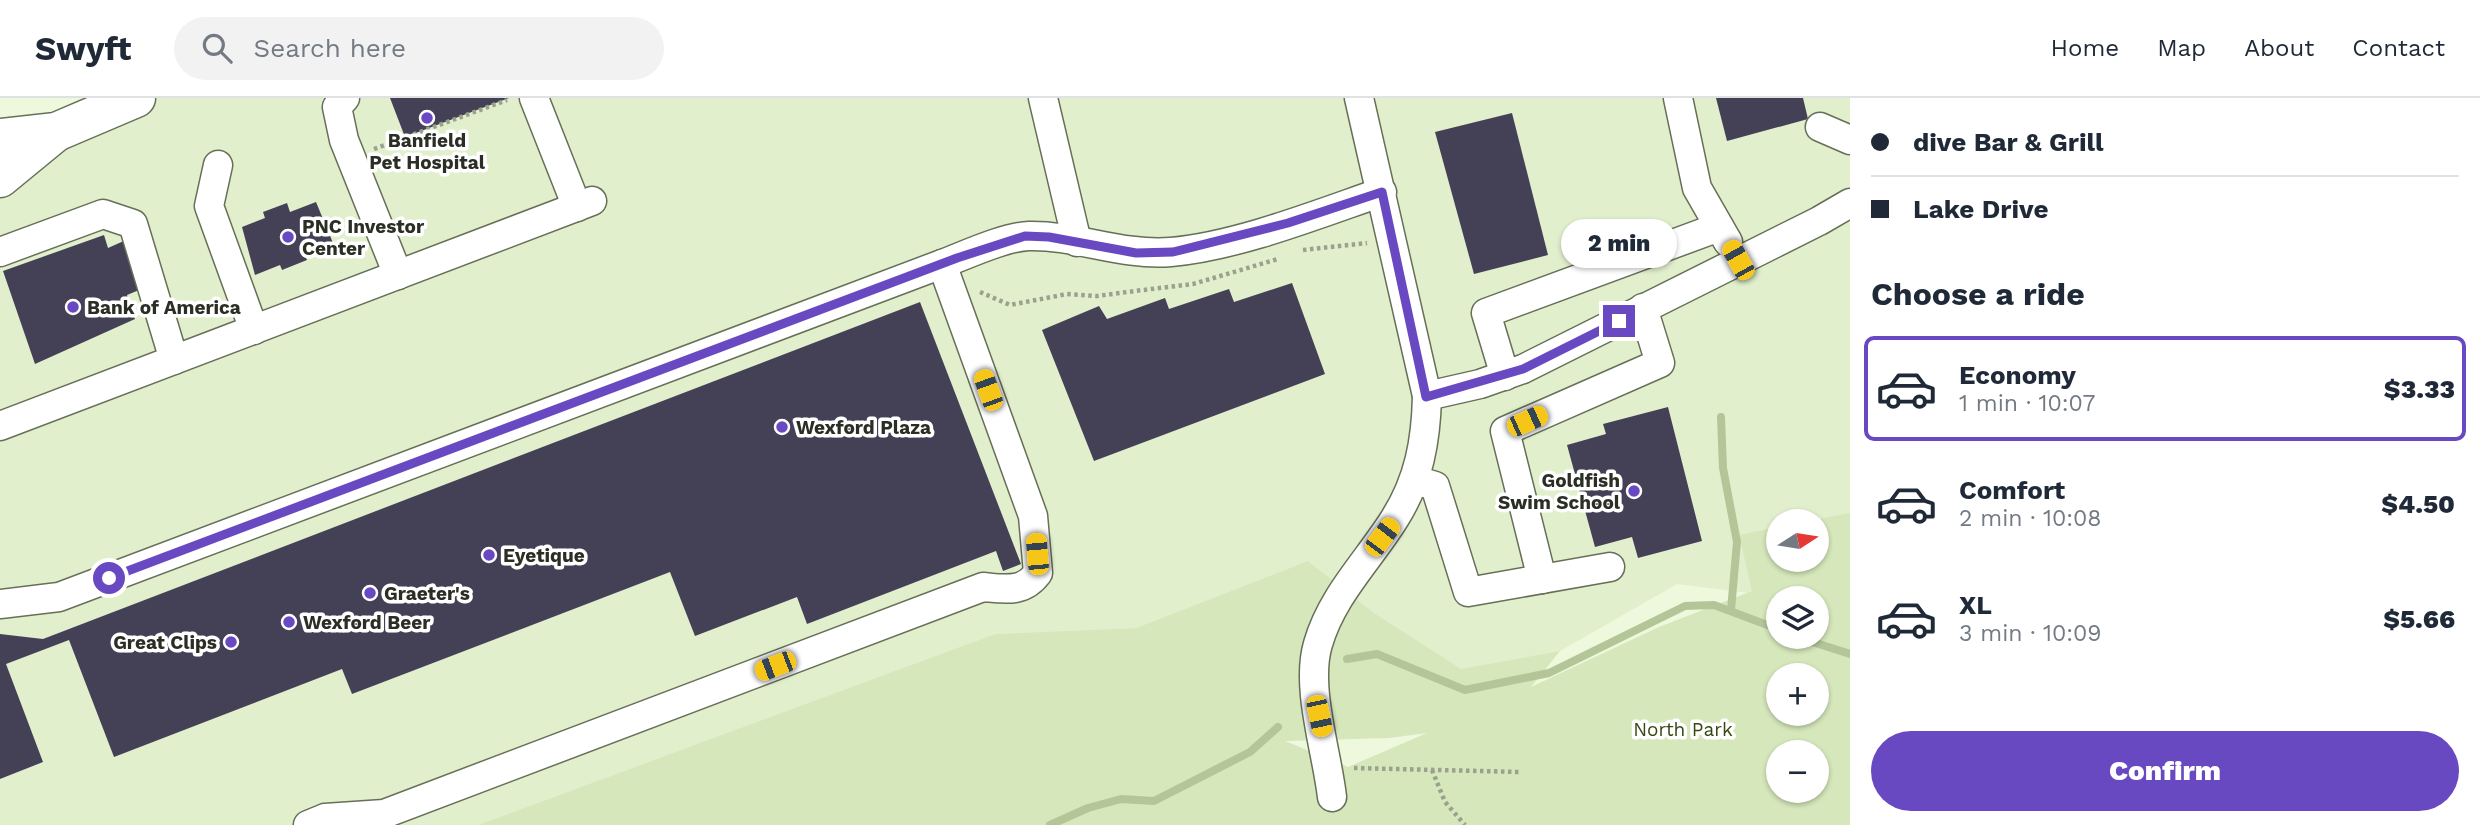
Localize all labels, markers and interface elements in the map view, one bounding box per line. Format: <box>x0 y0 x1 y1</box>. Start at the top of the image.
search box <box>174 17 664 80</box>
text: Swyft <box>35 29 132 68</box>
icon: search <box>198 29 236 67</box>
text: Search here <box>254 33 406 63</box>
text: Home <box>2051 34 2119 62</box>
text: Map <box>2157 34 2206 62</box>
text: About <box>2244 34 2314 62</box>
text: Contact <box>2352 34 2445 62</box>
marker: Banfield Pet Hospital <box>419 110 435 126</box>
text: dive Bar & Grill <box>1913 127 2104 157</box>
place label: Banfield Pet Hospital <box>369 129 486 174</box>
text: Lake Drive <box>1913 194 2048 224</box>
place label: PNC Investor Center <box>302 215 425 260</box>
callout: 2 min <box>1561 220 1677 268</box>
marker: PNC Investor Center <box>280 229 296 245</box>
text: 2 min <box>1588 230 1650 257</box>
car <box>1719 237 1758 283</box>
text: Choose a ride <box>1871 275 2085 313</box>
place label: Bank of America <box>87 296 241 319</box>
marker: Bank of America <box>65 299 81 315</box>
route end <box>1603 305 1635 337</box>
icon: car <box>1875 357 1938 420</box>
text: Economy <box>1959 360 2076 390</box>
car <box>971 367 1006 413</box>
text: $3.33 <box>2384 374 2455 404</box>
text: 1 min · 10:07 <box>1959 390 2095 417</box>
car <box>1504 403 1551 439</box>
place label: Wexford Plaza <box>796 416 931 439</box>
marker: Wexford Plaza <box>774 419 790 435</box>
place label: Goldfish Swim School <box>1498 469 1621 514</box>
icon: car <box>1875 472 1938 535</box>
text: Comfort <box>1959 475 2065 505</box>
marker: Goldfish Swim School <box>1626 483 1642 499</box>
text: $4.50 <box>2381 489 2455 519</box>
text: 2 min · 10:08 <box>1959 505 2102 532</box>
north arrow <box>1766 509 1829 572</box>
map controls <box>1766 509 1829 803</box>
car <box>1361 514 1404 560</box>
car <box>1025 532 1050 576</box>
place label: Eyetique <box>503 544 585 567</box>
marker: Eyetique <box>481 547 497 563</box>
route start <box>93 562 125 594</box>
place label: Graeter's <box>384 582 470 605</box>
marker: Graeter's <box>362 585 378 601</box>
button: layers <box>1766 586 1829 649</box>
icon: car <box>1875 587 1938 650</box>
text: XL <box>1959 590 1992 620</box>
text: $5.66 <box>2383 604 2455 634</box>
place label: Wexford Beer <box>303 611 431 634</box>
marker: Wexford Beer <box>281 614 297 630</box>
text: 3 min · 10:09 <box>1959 620 2102 647</box>
place label: Great Clips <box>113 631 217 654</box>
marker: Great Clips <box>223 634 239 650</box>
car <box>752 649 799 683</box>
button: + <box>1766 663 1829 726</box>
car <box>1305 693 1334 739</box>
park label: North Park <box>1633 718 1733 741</box>
button: Confirm <box>1871 731 2459 811</box>
button: − <box>1766 740 1829 803</box>

